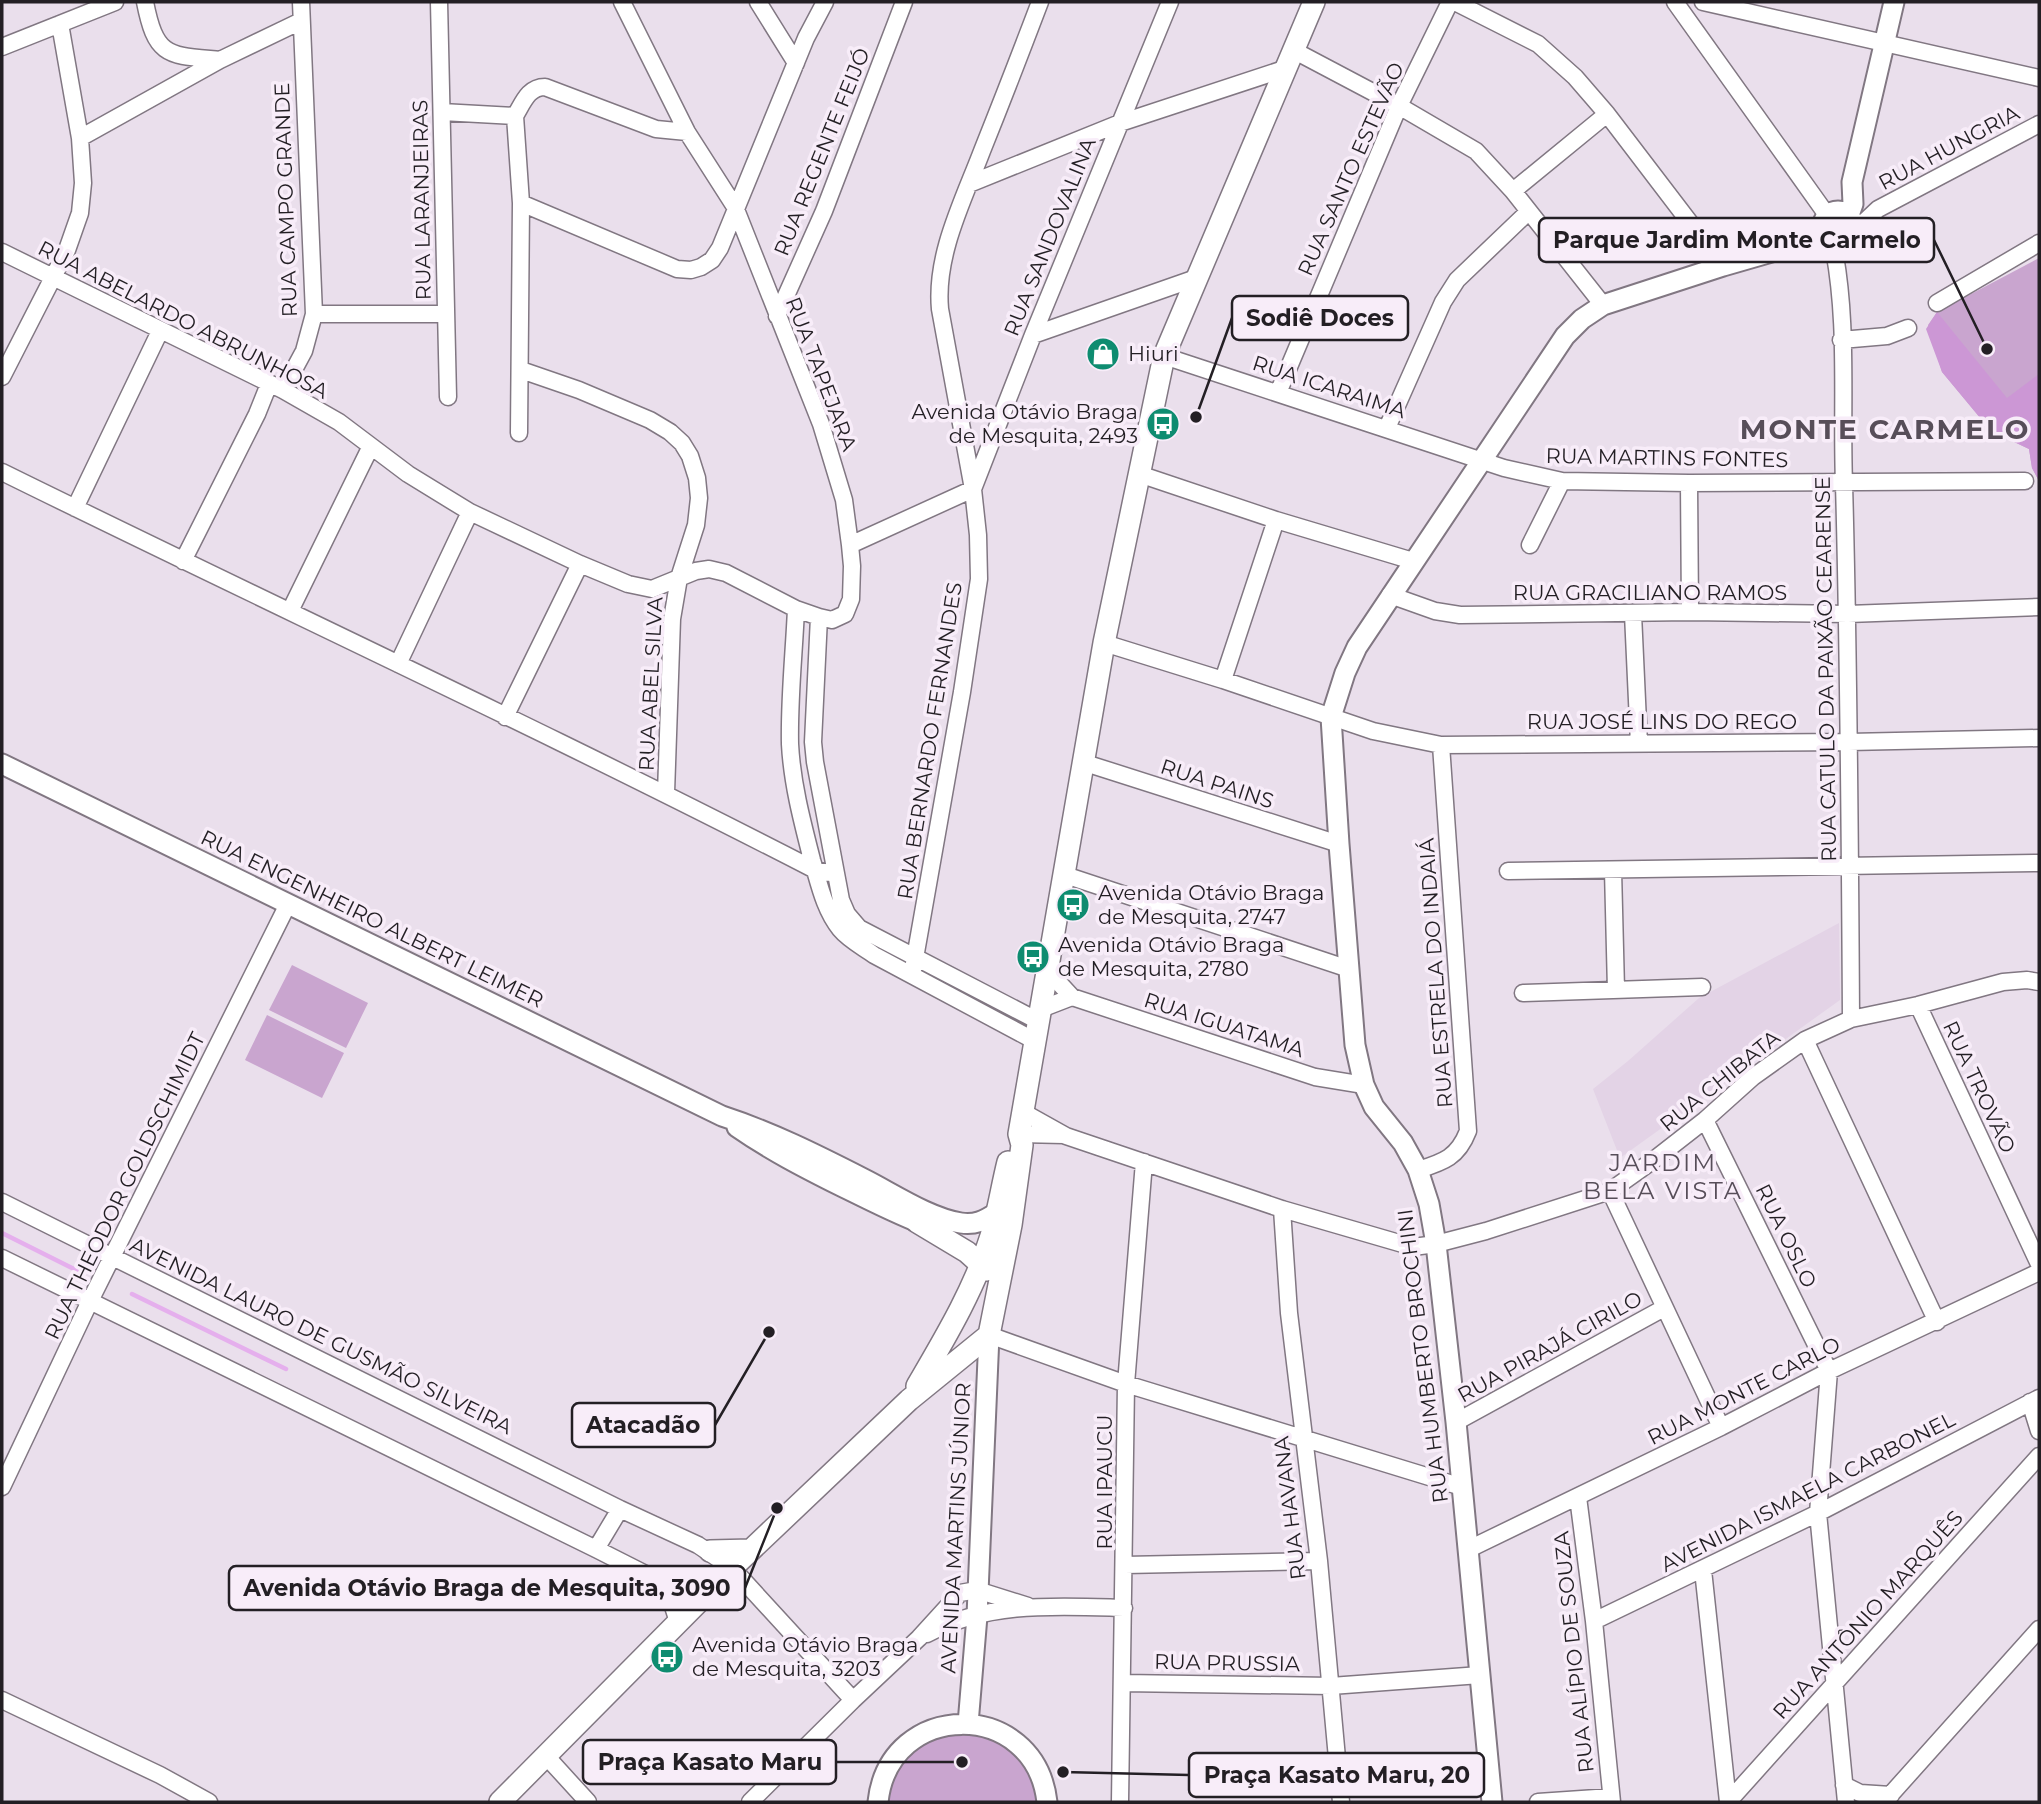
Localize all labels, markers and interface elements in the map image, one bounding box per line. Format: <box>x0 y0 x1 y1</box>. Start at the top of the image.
street label: RUA REGENTE FEIJÓ <box>768 44 875 259</box>
street label: RUA SANTO ESTEVÃO <box>1292 58 1409 279</box>
street label: RUA CAMPO GRANDE <box>269 82 302 318</box>
street label: RUA LARANJEIRAS <box>407 99 436 301</box>
street label: RUA HUNGRIA <box>1874 100 2024 195</box>
street label: RUA SANDOVALINA <box>998 133 1101 340</box>
callout: Parque Jardim Monte Carmelo <box>1539 218 1934 262</box>
text: Parque Jardim Monte Carmelo <box>1553 226 1921 254</box>
street label: RUA ABELARDO ABRUNHOSA <box>34 235 333 404</box>
street label: RUA TAPEJARA <box>781 293 863 455</box>
callout: Sodiê Doces <box>1232 296 1408 340</box>
text: Sodiê Doces <box>1246 304 1394 332</box>
shop icon: Hiuri <box>1084 335 1122 373</box>
place label: Hiuri <box>1128 341 1179 366</box>
street label: RUA ICARAIMA <box>1249 350 1410 423</box>
place label: Avenida Otávio Braga de Mesquita, 2493 <box>911 399 1138 448</box>
bus stop icon: Avenida Otávio Braga de Mesquita, 2493 <box>1144 405 1182 443</box>
district label: MONTE CARMELO <box>1740 412 2030 446</box>
street label: RUA MARTINS FONTES <box>1545 443 1789 472</box>
street label: RUA CATULO DA PAIXÃO CEARENSE <box>1810 476 1841 862</box>
street label: RUA BERNARDO FERNANDES <box>892 580 967 901</box>
street label: RUA GRACILIANO RAMOS <box>1513 580 1787 605</box>
street label: RUA ABEL SILVA <box>633 595 668 772</box>
street label: RUA JOSÉ LINS DO REGO <box>1527 709 1797 734</box>
street label: RUA PAINS <box>1157 753 1277 814</box>
street label: RUA ENGENHEIRO ALBERT LEIMER <box>197 824 548 1013</box>
street label: RUA ESTRELA DO INDAIÁ <box>1414 836 1457 1109</box>
place label: Avenida Otávio Braga de Mesquita, 2747 <box>1098 880 1325 929</box>
bus stop icon: Avenida Otávio Braga de Mesquita, 2747 <box>1054 886 1092 924</box>
place label: Avenida Otávio Braga de Mesquita, 2780 <box>1058 932 1285 981</box>
bus stop icon: Avenida Otávio Braga de Mesquita, 2780 <box>1014 938 1052 976</box>
street label: RUA IGUATAMA <box>1141 987 1308 1062</box>
street label: RUA TROVÃO <box>1938 1017 2021 1157</box>
street label: RUA CHIBATA <box>1655 1024 1785 1137</box>
street label: RUA THEODOR GOLDSCHIMIDT <box>39 1028 210 1344</box>
district label: JARDIM BELA VISTA <box>1583 1148 1743 1205</box>
street label: RUA OSLO <box>1751 1180 1822 1292</box>
street label: RUA HUMBERTO BROCHINI <box>1392 1208 1453 1504</box>
street label: AVENIDA LAURO DE GUSMÃO SILVEIRA <box>126 1232 517 1440</box>
street label: RUA PIRAJÁ CIRILO <box>1453 1285 1646 1408</box>
street label: RUA MONTE CARLO <box>1643 1331 1844 1450</box>
street label: AVENIDA MARTINS JÚNIOR <box>935 1382 976 1674</box>
callout: Atacadão <box>572 1403 715 1447</box>
street label: AVENIDA ISMAELA CARBONEL <box>1656 1406 1960 1577</box>
text: Atacadão <box>585 1411 700 1439</box>
street label: RUA IPAUCU <box>1092 1414 1117 1550</box>
street label: RUA HAVANA <box>1268 1434 1311 1581</box>
street label: RUA ANTÔNIO MARQUÊS <box>1767 1505 1968 1724</box>
street label: RUA ALÍPIO DE SOUZA <box>1548 1529 1599 1774</box>
callout: Avenida Otávio Braga de Mesquita, 3090 <box>229 1566 745 1610</box>
text: Avenida Otávio Braga de Mesquita, 3090 <box>242 1574 731 1602</box>
place label: Avenida Otávio Braga de Mesquita, 3203 <box>692 1632 919 1681</box>
bus stop icon: Avenida Otávio Braga de Mesquita, 3203 <box>648 1638 686 1676</box>
street label: RUA PRUSSIA <box>1154 1649 1301 1676</box>
callout: Praça Kasato Maru <box>583 1740 836 1784</box>
text: Praça Kasato Maru <box>598 1748 822 1776</box>
callout: Praça Kasato Maru, 20 <box>1189 1753 1484 1797</box>
text: Praça Kasato Maru, 20 <box>1204 1761 1470 1789</box>

